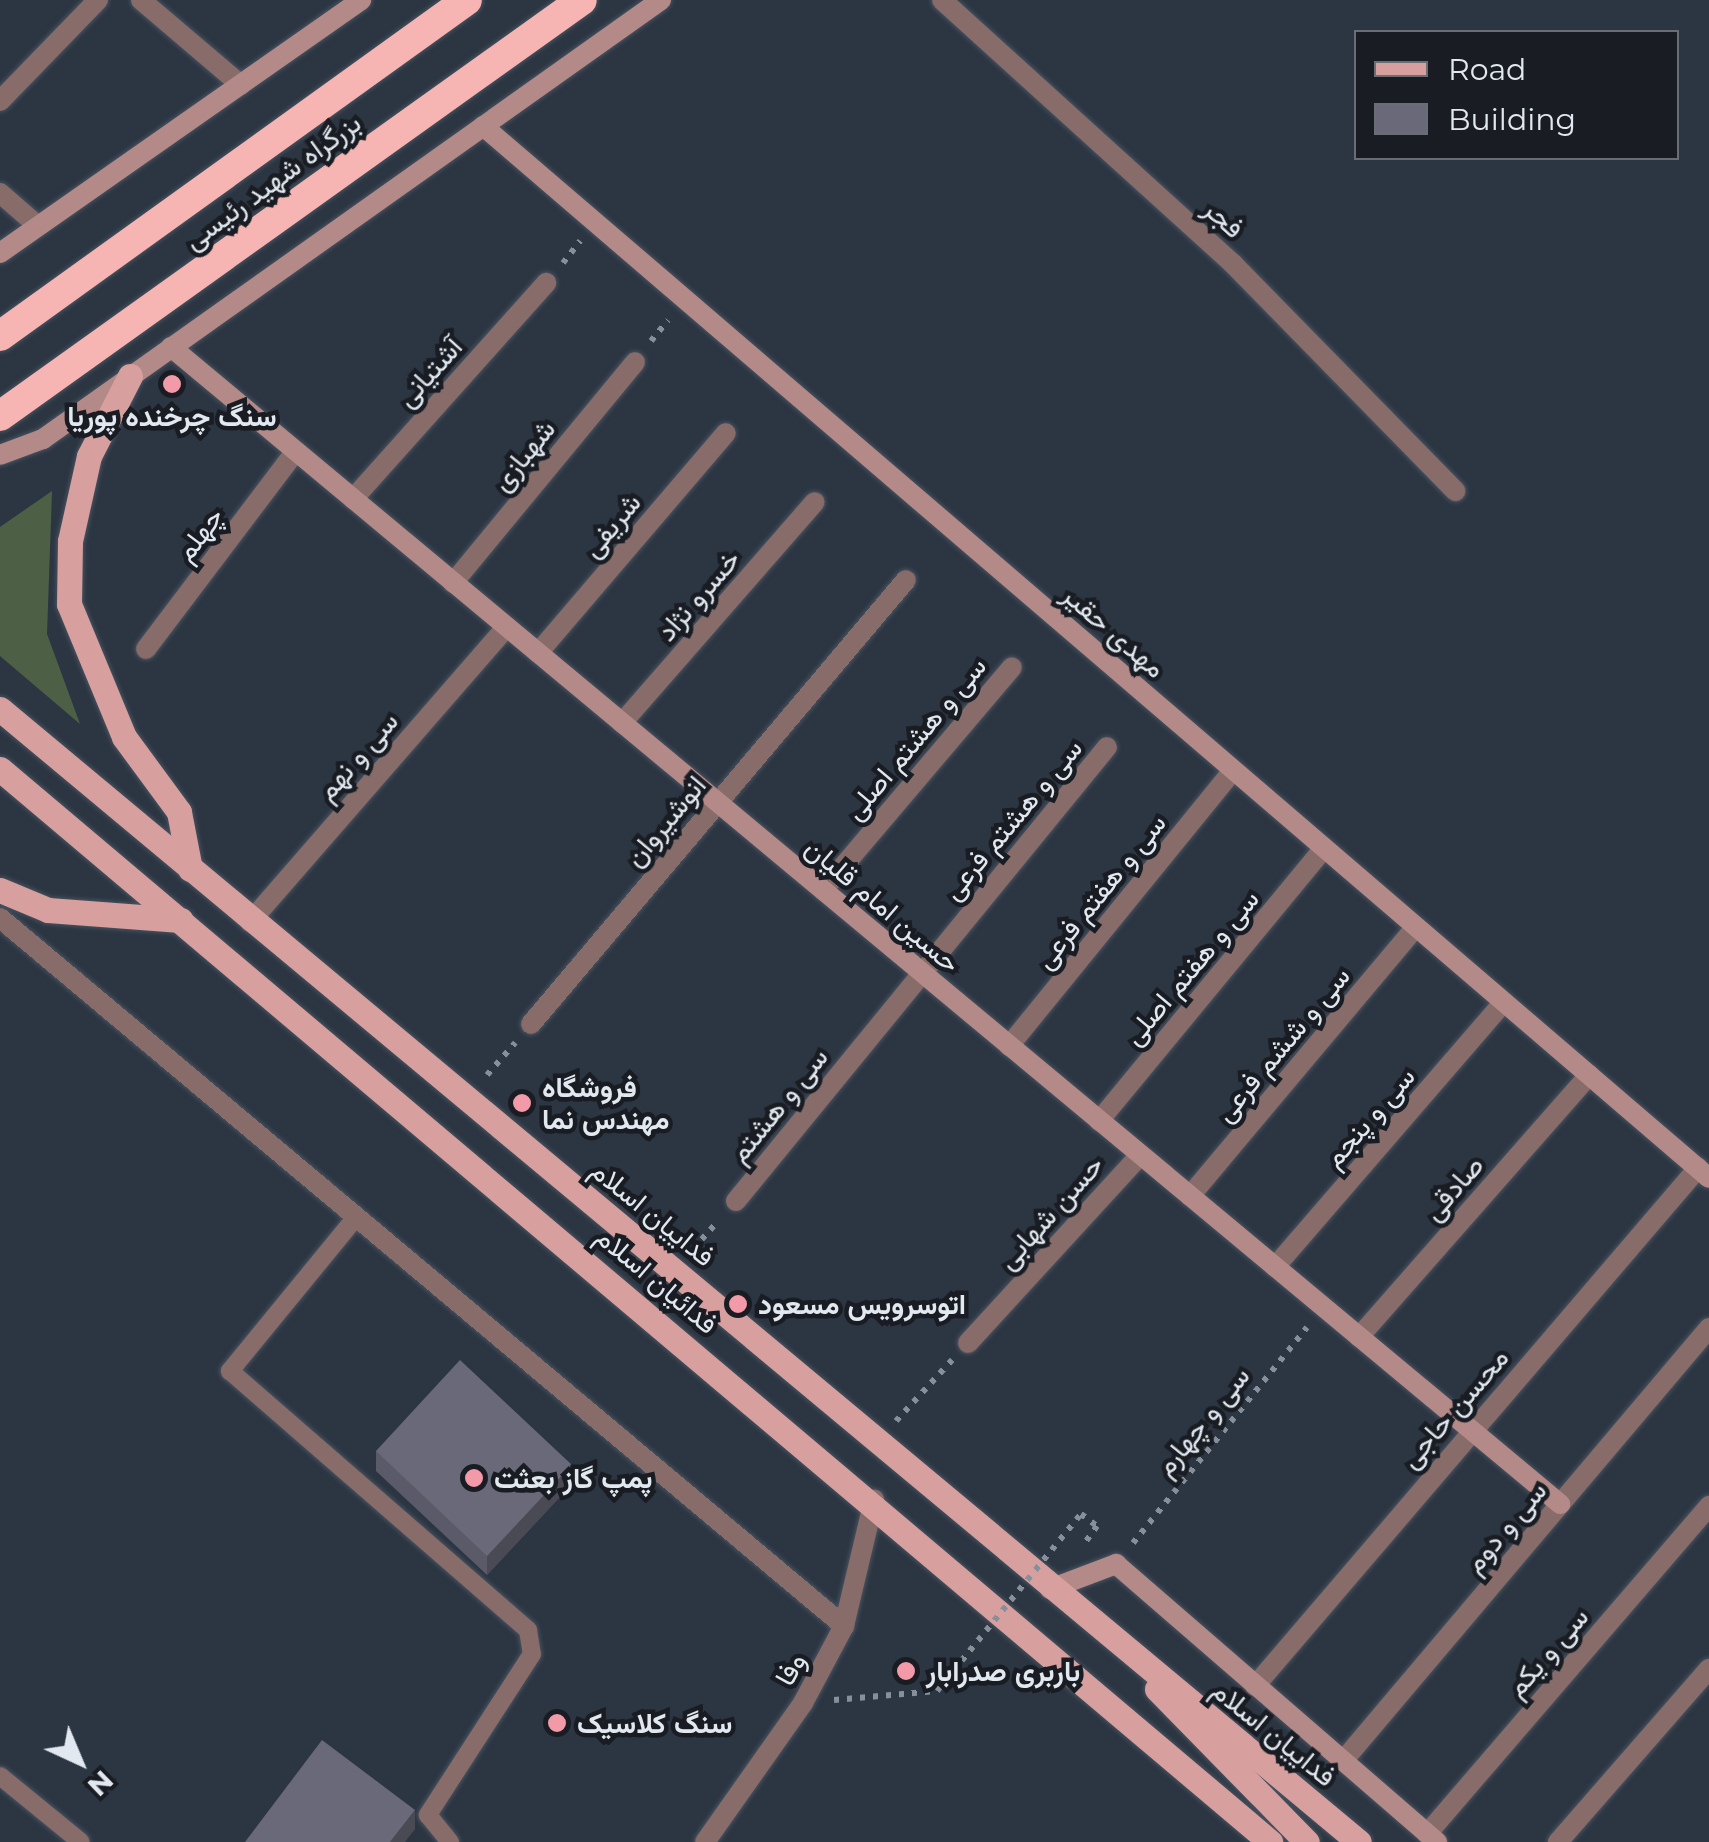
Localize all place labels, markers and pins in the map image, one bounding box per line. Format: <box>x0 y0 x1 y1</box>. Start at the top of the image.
marker: سنگ چرخنده پوریا <box>161 373 183 395</box>
place label: سنگ چرخنده پوریا <box>67 399 277 433</box>
place label: فروشگاه مهندس نما <box>542 1070 669 1136</box>
marker: فروشگاه مهندس نما <box>511 1092 533 1114</box>
place label: اتوسرویس مسعود <box>758 1287 966 1321</box>
marker: اتوسرویس مسعود <box>727 1293 749 1315</box>
place label: پمپ گاز بعثت <box>494 1461 653 1495</box>
marker: پمپ گاز بعثت <box>463 1467 485 1489</box>
place label: باربری صدرابار <box>926 1654 1080 1688</box>
marker: باربری صدرابار <box>895 1660 917 1682</box>
place label: سنگ کلاسیک <box>577 1706 732 1740</box>
marker: سنگ کلاسیک <box>546 1712 568 1734</box>

